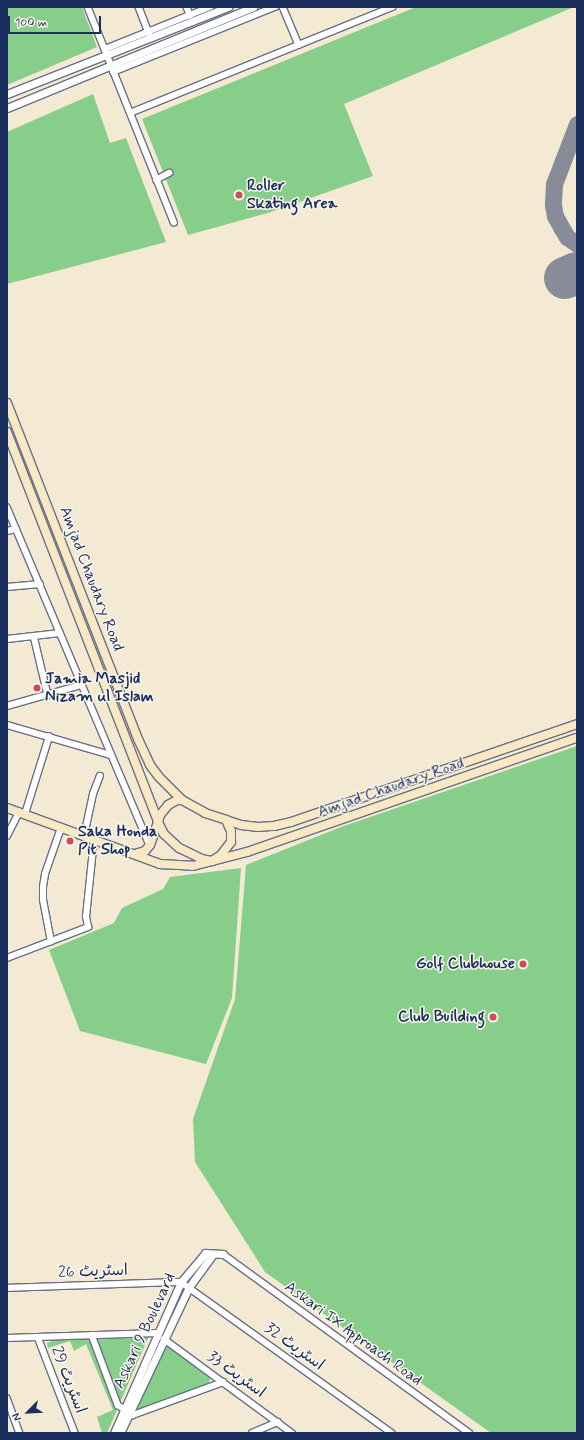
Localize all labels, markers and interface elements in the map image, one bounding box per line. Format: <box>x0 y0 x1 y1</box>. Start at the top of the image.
scale bar <box>10 8 103 34</box>
text: 100 m <box>15 15 47 31</box>
place label: Roller Skating Area <box>247 176 337 214</box>
marker: Roller Skating Area <box>234 190 244 200</box>
street label: Amjad Chaudary Road <box>55 504 127 654</box>
place label: Jamia Masjid Nizam ul Islam <box>45 669 157 707</box>
marker: Jamia Masjid Nizam ul Islam <box>32 683 42 693</box>
street label: Amjad Chaudary Road <box>316 754 466 822</box>
place label: Saka Honda Pit Shop <box>78 822 159 860</box>
marker: Saka Honda Pit Shop <box>65 836 75 846</box>
place label: Golf Clubhouse <box>416 954 515 974</box>
marker: Golf Clubhouse <box>518 959 528 969</box>
place label: Club Building <box>396 1007 485 1027</box>
marker: Club Building <box>488 1012 498 1022</box>
street label: اسٹریٹ 26 <box>58 1261 128 1283</box>
street label: Askari 9 Boulevard <box>110 1270 180 1392</box>
street label: Askari IX Approach Road <box>280 1278 426 1390</box>
street label: اسٹریٹ 32 <box>261 1319 327 1375</box>
street label: اسٹریٹ 29 <box>46 1344 90 1416</box>
street label: اسٹریٹ 33 <box>203 1348 269 1402</box>
north arrow <box>8 1392 48 1432</box>
text: N <box>9 1411 25 1423</box>

